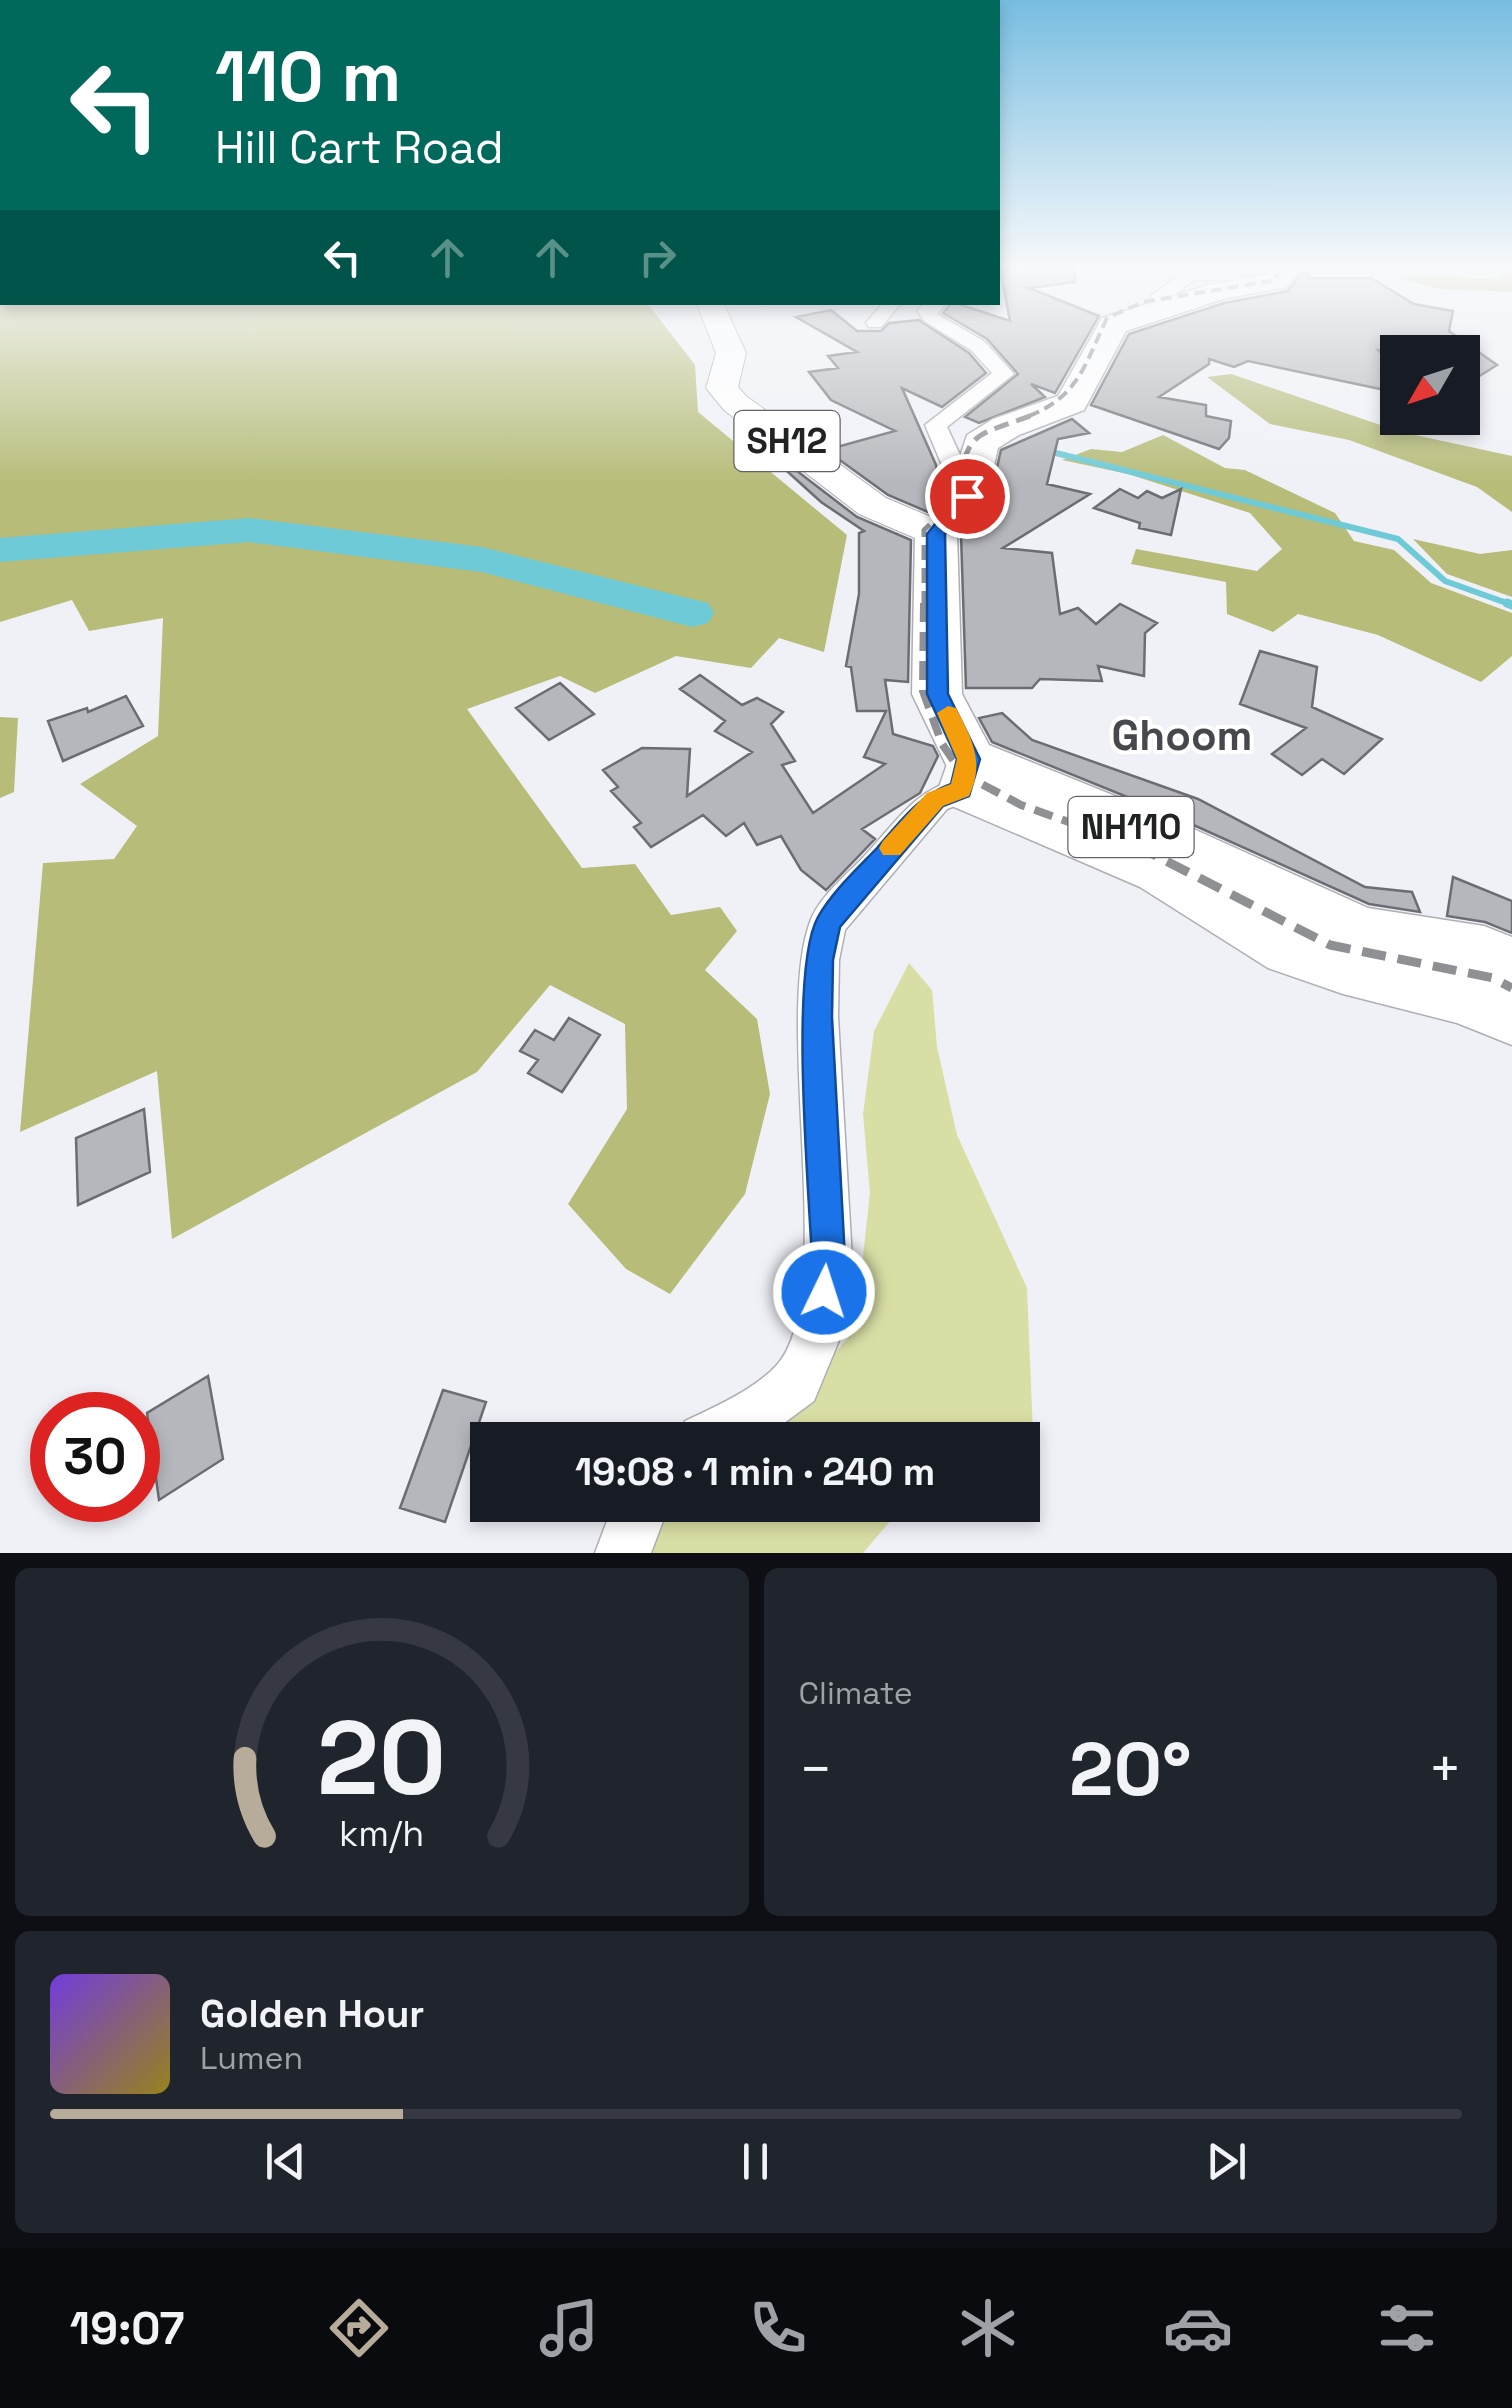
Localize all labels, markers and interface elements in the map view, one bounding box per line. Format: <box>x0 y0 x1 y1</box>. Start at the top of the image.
text: 110 m <box>215 32 401 121</box>
icon: left <box>50 40 180 170</box>
text: Hill Cart Road <box>215 119 504 176</box>
icon: left <box>315 230 370 285</box>
icon: ahead <box>420 230 475 285</box>
icon: ahead <box>525 230 580 285</box>
icon: right <box>630 230 685 285</box>
north arrow <box>1380 335 1480 435</box>
map controls <box>1380 335 1480 435</box>
road number: SH12 <box>734 411 840 471</box>
pin <box>925 454 1010 539</box>
icon: arrive <box>940 469 995 524</box>
district label: Ghoom <box>1112 709 1252 762</box>
road number: NH110 <box>1068 797 1194 857</box>
position arrow <box>772 1240 876 1344</box>
speed limit sign: 30 <box>30 1392 160 1522</box>
text: 19:08 · 1 min · 240 m <box>575 1448 935 1496</box>
text: Climate <box>799 1673 913 1713</box>
text: 20 <box>317 1692 446 1824</box>
text: 20° <box>1069 1721 1192 1817</box>
text: − <box>799 1734 833 1804</box>
text: + <box>1428 1734 1462 1804</box>
text: km/h <box>339 1811 424 1856</box>
text: Golden Hour <box>200 1990 424 2038</box>
text: Lumen <box>200 2038 303 2078</box>
icon: previous <box>258 2134 313 2189</box>
icon: pause <box>728 2134 783 2189</box>
icon: next <box>1199 2134 1254 2189</box>
icon: directions <box>324 2293 394 2363</box>
icon: music <box>534 2293 604 2363</box>
icon: phone <box>743 2293 813 2363</box>
icon: climate <box>953 2293 1023 2363</box>
icon: car <box>1163 2293 1233 2363</box>
icon: filters <box>1372 2293 1442 2363</box>
text: 19:07 <box>70 2300 185 2357</box>

